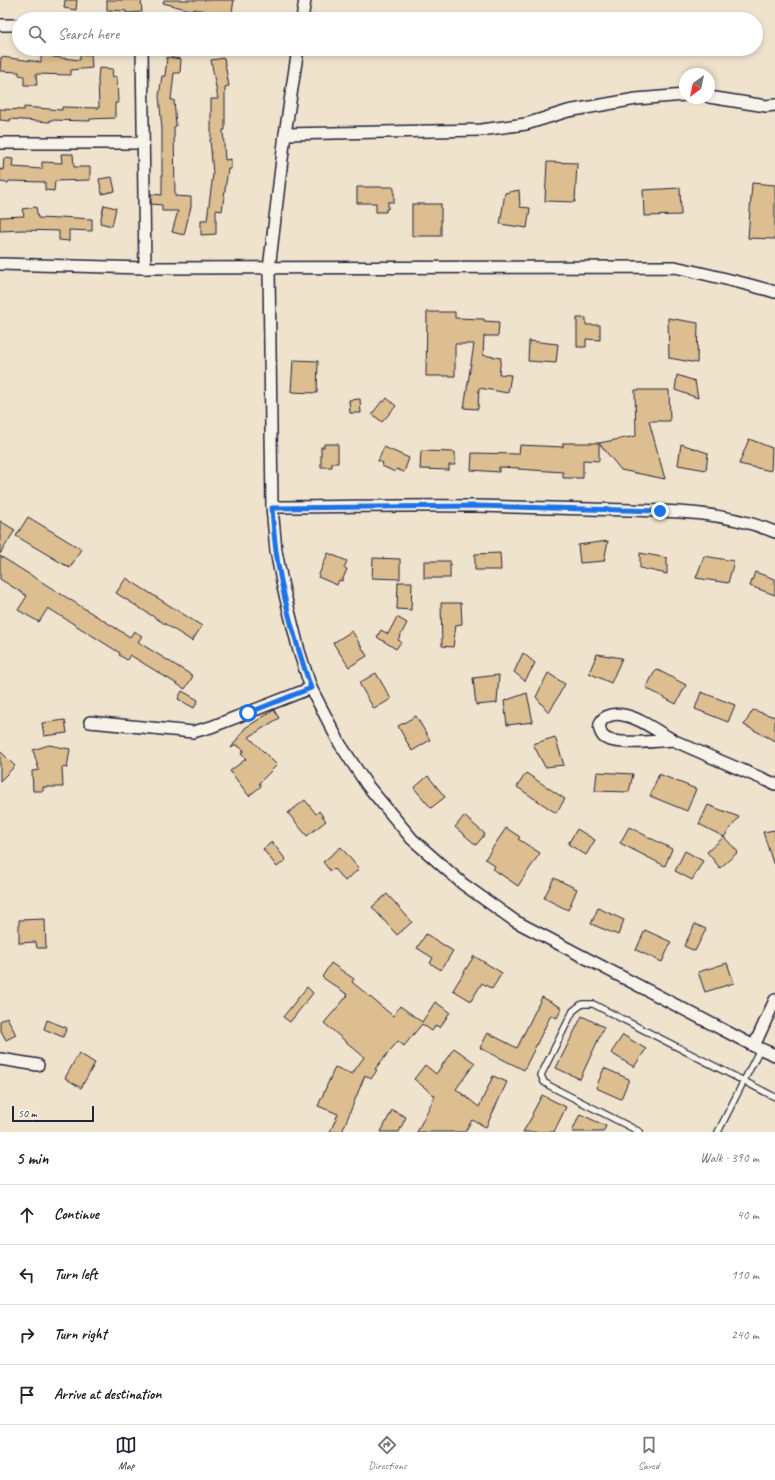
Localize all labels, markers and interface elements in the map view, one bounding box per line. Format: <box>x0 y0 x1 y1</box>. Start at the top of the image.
search box <box>12 12 763 56</box>
icon: search <box>26 23 48 45</box>
text: Search here <box>58 25 119 44</box>
north arrow <box>679 68 715 104</box>
route end <box>651 502 669 520</box>
route start <box>239 704 257 722</box>
scale bar <box>12 1104 94 1123</box>
text: 50 m <box>18 1106 37 1120</box>
text: 5 min <box>16 1148 48 1169</box>
text: Walk · 390 m <box>700 1150 759 1166</box>
icon: ahead <box>16 1204 38 1226</box>
text: Continue <box>54 1205 99 1224</box>
text: 40 m <box>737 1207 759 1223</box>
icon: left <box>16 1264 38 1286</box>
text: Turn left <box>54 1265 97 1284</box>
text: 110 m <box>731 1267 759 1283</box>
icon: right <box>16 1324 38 1346</box>
text: Turn right <box>54 1325 107 1344</box>
text: 240 m <box>731 1327 759 1343</box>
icon: arrive <box>16 1384 38 1406</box>
text: Arrive at destination <box>54 1385 161 1404</box>
tab: Map <box>115 1434 137 1472</box>
tab: Directions <box>368 1434 407 1472</box>
tab: Saved <box>638 1434 660 1472</box>

